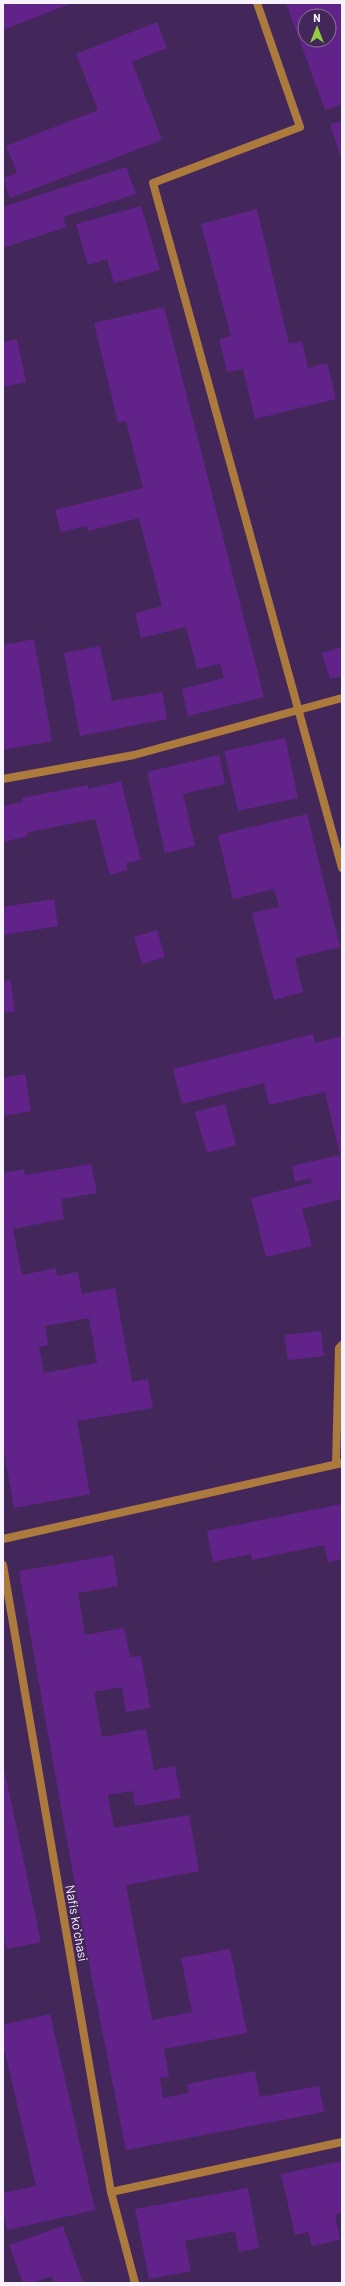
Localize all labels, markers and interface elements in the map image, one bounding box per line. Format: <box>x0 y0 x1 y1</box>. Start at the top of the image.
north arrow <box>297 8 337 48</box>
text: N <box>313 11 321 24</box>
street label: Nafis koʻchasi <box>62 1884 92 1962</box>

